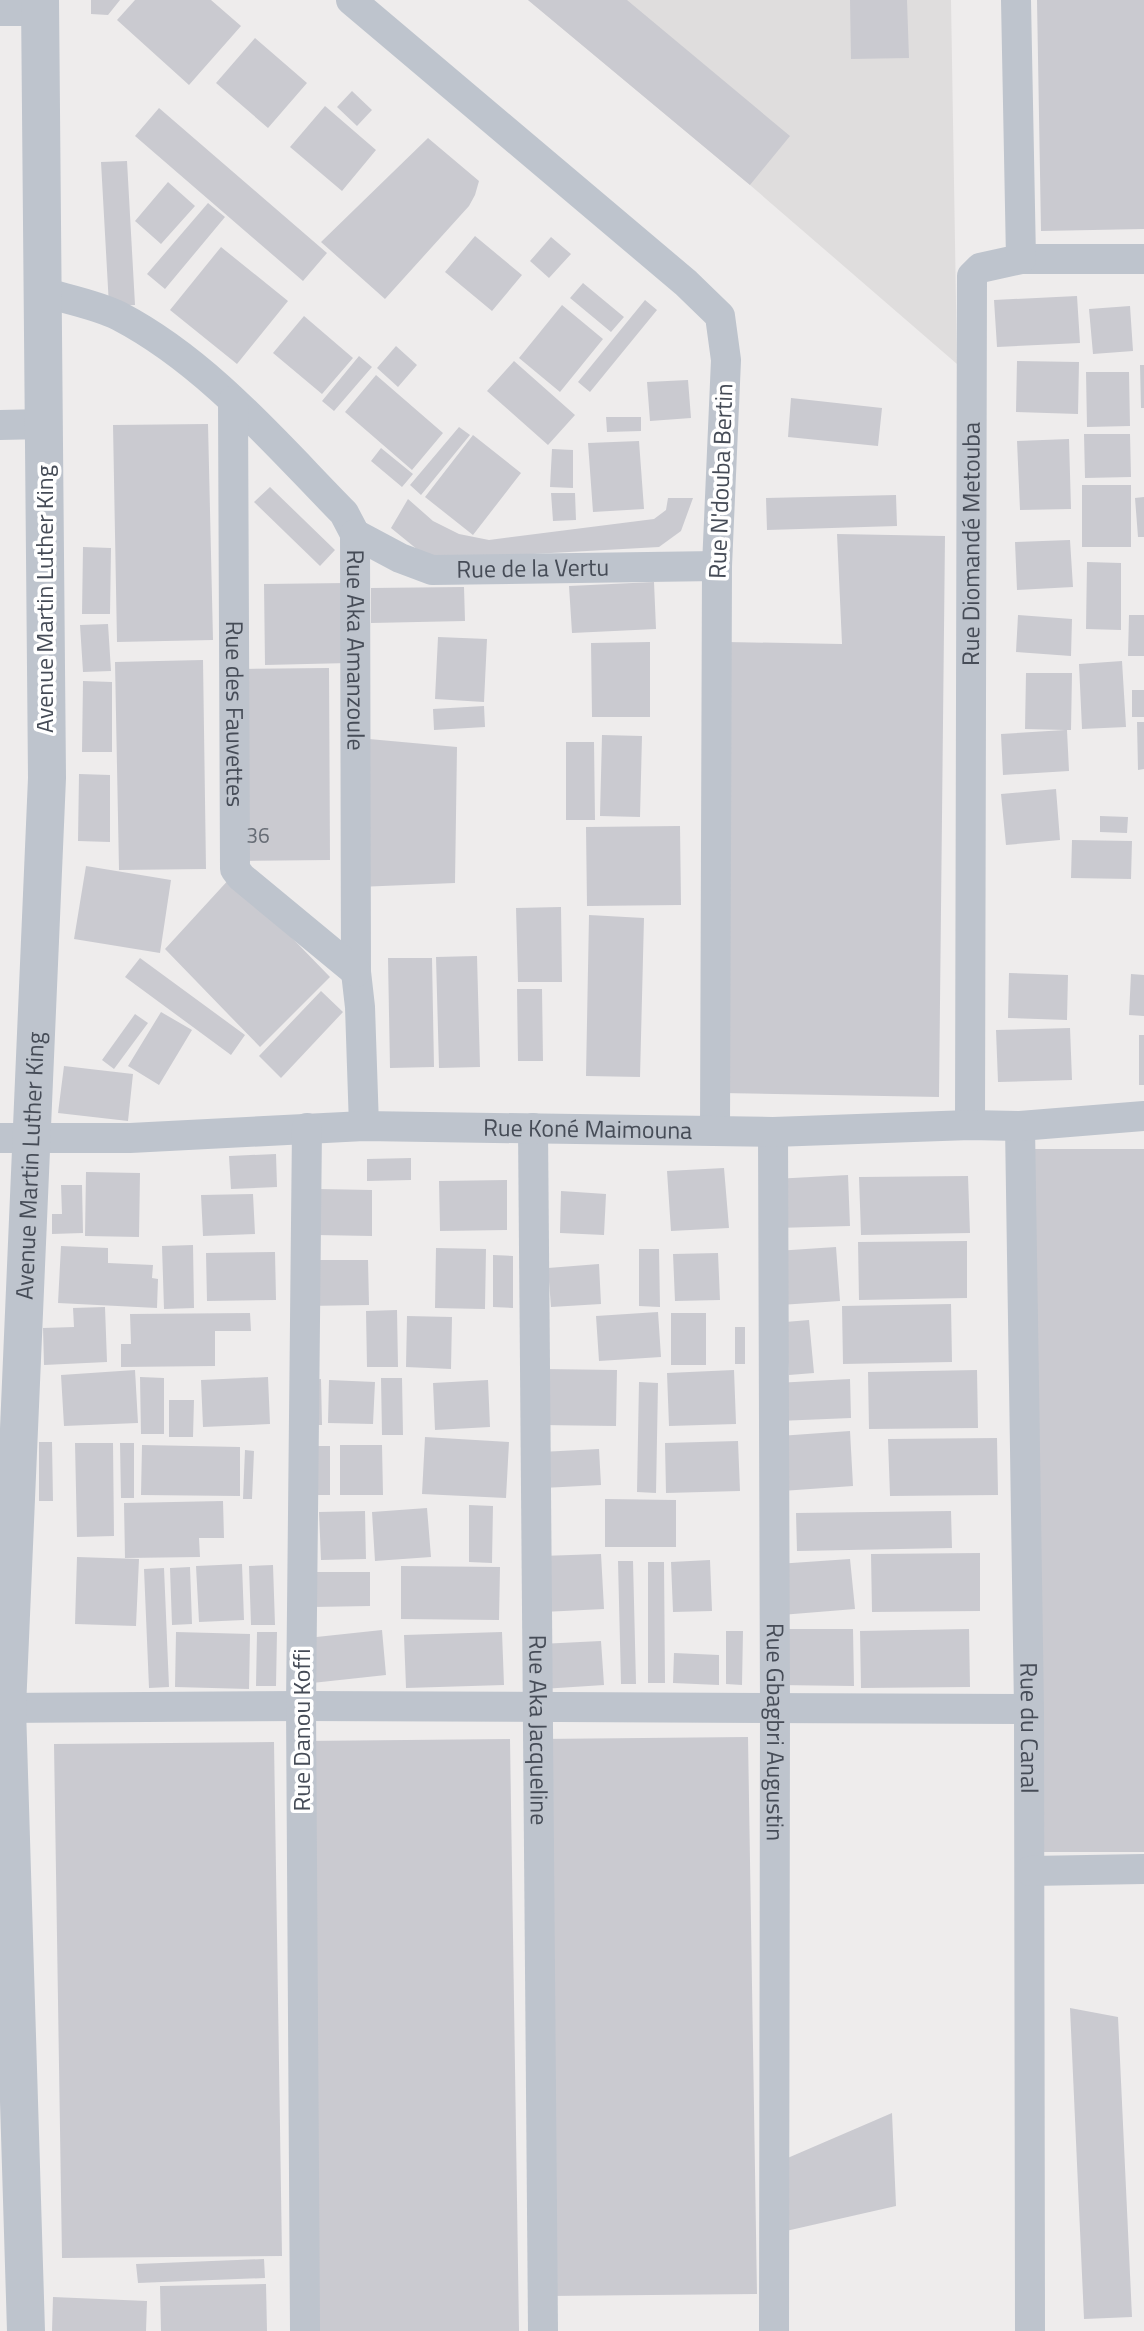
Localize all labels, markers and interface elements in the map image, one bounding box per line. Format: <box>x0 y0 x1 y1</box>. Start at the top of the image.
street label: Rue N'douba Bertin <box>699 383 741 579</box>
street label: Rue Diomandé Metouba <box>952 422 989 666</box>
street label: Avenue Martin Luther King <box>26 465 62 733</box>
street label: Rue Aka Amanzoule <box>338 549 374 751</box>
street label: Rue de la Vertu <box>456 549 609 587</box>
street label: Rue des Fauvettes <box>217 621 254 807</box>
house number: 36 <box>246 819 270 851</box>
street label: Avenue Martin Luther King <box>6 1031 53 1300</box>
street label: Rue Koné Maimouna <box>483 1109 692 1148</box>
street label: Rue Gbagbri Augustin <box>758 1623 794 1841</box>
street label: Rue Aka Jacqueline <box>520 1635 558 1825</box>
street label: Rue Danou Koffi <box>283 1648 319 1812</box>
street label: Rue du Canal <box>1011 1662 1048 1794</box>

